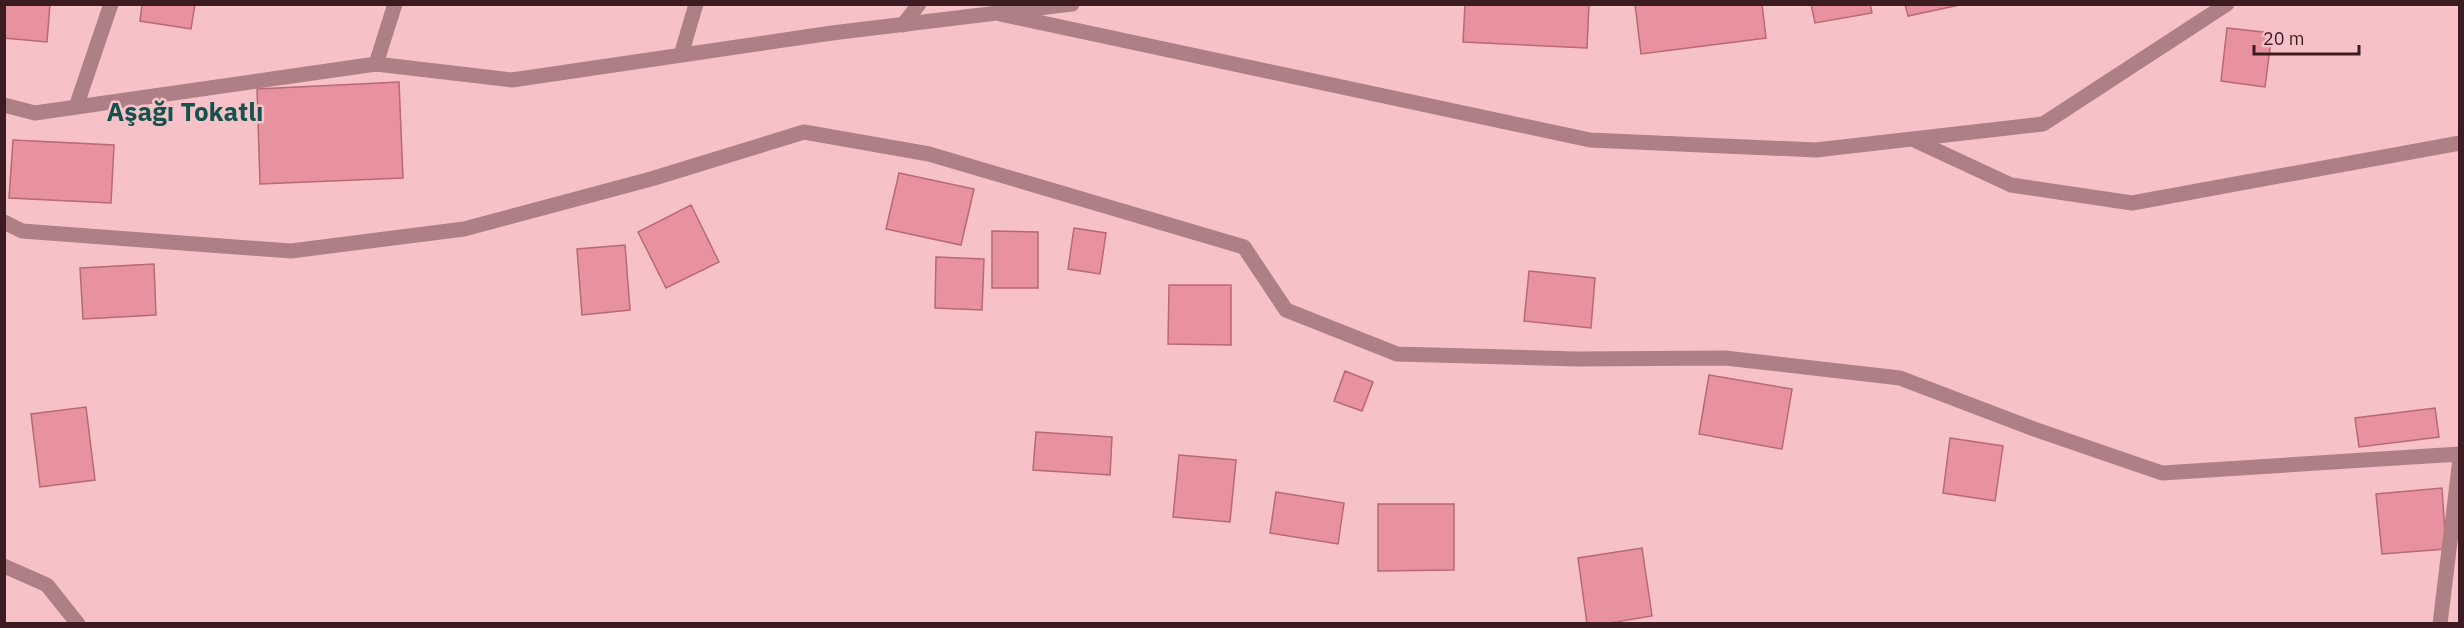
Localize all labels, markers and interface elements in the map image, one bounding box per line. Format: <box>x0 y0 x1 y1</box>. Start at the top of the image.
scale bar <box>2254 18 2359 56</box>
text: 20 m <box>2263 27 2305 50</box>
district label: Aşağı Tokatlı <box>107 94 263 128</box>

